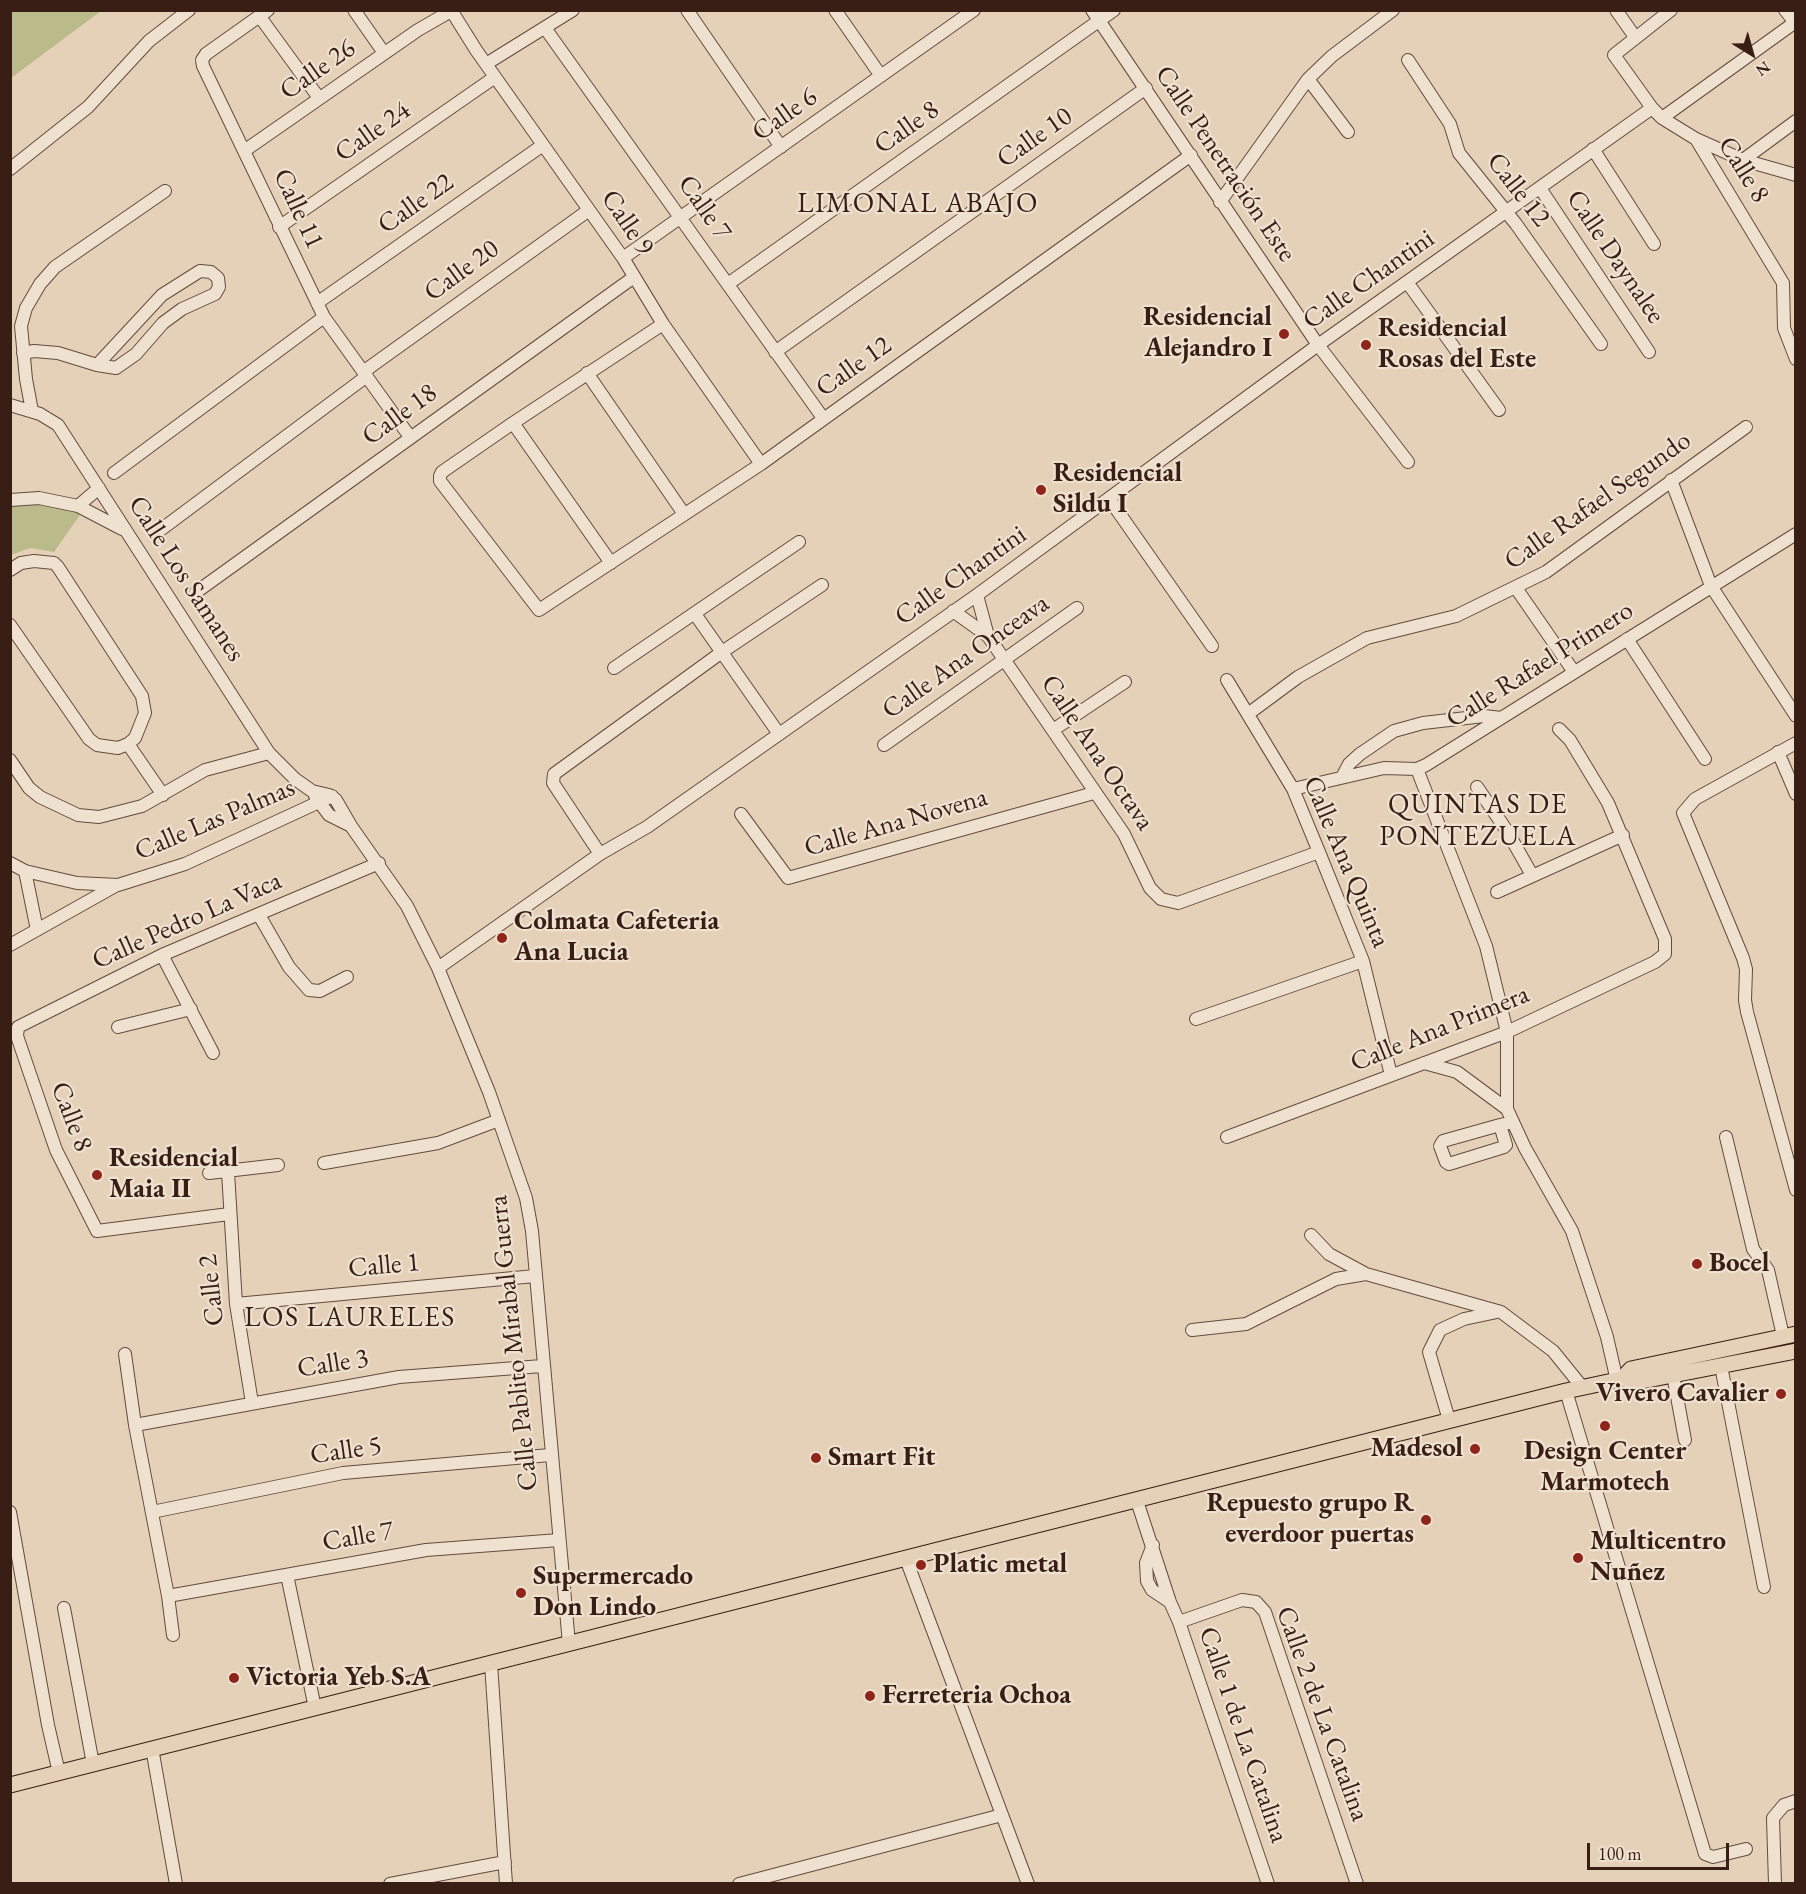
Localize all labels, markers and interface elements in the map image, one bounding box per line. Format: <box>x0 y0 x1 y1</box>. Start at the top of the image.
north arrow <box>1722 24 1782 84</box>
street label: Calle 26 <box>274 32 362 108</box>
text: N <box>1752 56 1775 81</box>
street label: Calle Penetración Este <box>1147 60 1303 268</box>
street label: Calle 6 <box>746 81 824 149</box>
street label: Calle 24 <box>329 94 417 170</box>
street label: Calle 8 <box>868 94 946 162</box>
street label: Calle 10 <box>991 100 1079 176</box>
street label: Calle 8 <box>1710 131 1776 209</box>
street label: Calle 12 <box>1479 147 1557 233</box>
street label: Calle 11 <box>265 164 331 254</box>
street label: Calle 22 <box>372 166 460 242</box>
street label: Calle 7 <box>670 169 738 247</box>
street label: Calle 9 <box>593 184 661 262</box>
street label: Calle Daynalee <box>1559 184 1671 330</box>
district label: LIMONAL ABAJO <box>797 187 1039 221</box>
street label: Calle Chantini <box>1297 223 1441 337</box>
street label: Calle 20 <box>418 233 506 309</box>
place label: Residencial Alejandro I <box>1143 302 1272 365</box>
place label: Residencial Rosas del Este <box>1378 313 1536 376</box>
marker: Residencial Alejandro I <box>1277 327 1291 341</box>
street label: Calle 12 <box>810 329 898 405</box>
marker: Residencial Rosas del Este <box>1359 338 1373 352</box>
street label: Calle 18 <box>356 377 444 453</box>
street label: Calle Rafael Segundo <box>1498 425 1698 577</box>
place label: Residencial Sildu I <box>1053 458 1182 521</box>
marker: Residencial Sildu I <box>1034 483 1048 497</box>
street label: Calle Los Samanes <box>120 490 252 668</box>
street label: Calle Chantini <box>889 519 1033 633</box>
street label: Calle Ana Onceava <box>876 587 1056 727</box>
street label: Calle Rafael Primero <box>1441 594 1639 736</box>
street label: Calle Ana Octava <box>1033 669 1161 837</box>
street label: Calle Ana Quinta <box>1295 771 1397 953</box>
street label: Calle Las Palmas <box>130 772 300 868</box>
street label: Calle Ana Novena <box>801 781 991 865</box>
district label: QUINTAS DE PONTEZUELA <box>1379 788 1577 854</box>
street label: Calle Pedro La Vaca <box>87 865 287 977</box>
place label: Colmata Cafeteria Ana Lucia <box>514 906 719 969</box>
marker: Colmata Cafeteria Ana Lucia <box>495 931 509 945</box>
street label: Calle Ana Primera <box>1346 978 1534 1080</box>
street label: Calle 8 <box>43 1078 99 1156</box>
place label: Residencial Maia II <box>109 1143 238 1206</box>
marker: Residencial Maia II <box>90 1168 104 1182</box>
street label: Calle Pablito Mirabal Guerra <box>482 1194 546 1492</box>
street label: Calle 1 <box>347 1247 421 1285</box>
place label: Bocel <box>1709 1248 1769 1280</box>
street label: Calle 2 <box>192 1253 232 1327</box>
marker: Bocel <box>1690 1257 1704 1271</box>
district label: LOS LAURELES <box>244 1301 456 1335</box>
street label: Calle 3 <box>295 1342 371 1386</box>
place label: Vivero Cavalier <box>1596 1378 1769 1410</box>
marker: Vivero Cavalier <box>1774 1387 1788 1401</box>
marker: Design Center Marmotech <box>1598 1419 1612 1433</box>
street label: Calle 5 <box>308 1430 384 1472</box>
place label: Madesol <box>1371 1433 1463 1465</box>
place label: Design Center Marmotech <box>1524 1436 1686 1499</box>
place label: Smart Fit <box>828 1442 935 1474</box>
marker: Madesol <box>1468 1442 1482 1456</box>
marker: Smart Fit <box>809 1451 823 1465</box>
place label: Repuesto grupo R everdoor puertas <box>1206 1488 1414 1551</box>
marker: Repuesto grupo R everdoor puertas <box>1419 1513 1433 1527</box>
street label: Calle 7 <box>320 1515 396 1559</box>
place label: Multicentro Nuñez <box>1590 1526 1726 1589</box>
place label: Platic metal <box>933 1549 1067 1581</box>
marker: Multicentro Nuñez <box>1571 1551 1585 1565</box>
marker: Platic metal <box>914 1558 928 1572</box>
place label: Supermercado Don Lindo <box>533 1561 693 1624</box>
marker: Supermercado Don Lindo <box>514 1586 528 1600</box>
street label: Calle 2 de La Catalina <box>1268 1602 1376 1826</box>
street label: Calle 1 de La Catalina <box>1191 1623 1295 1847</box>
place label: Victoria Yeb S.A <box>246 1662 431 1694</box>
marker: Victoria Yeb S.A <box>227 1671 241 1685</box>
place label: Ferreteria Ochoa <box>882 1680 1071 1712</box>
marker: Ferreteria Ochoa <box>863 1689 877 1703</box>
scale bar <box>1590 1831 1732 1869</box>
text: 100 m <box>1598 1842 1642 1865</box>

